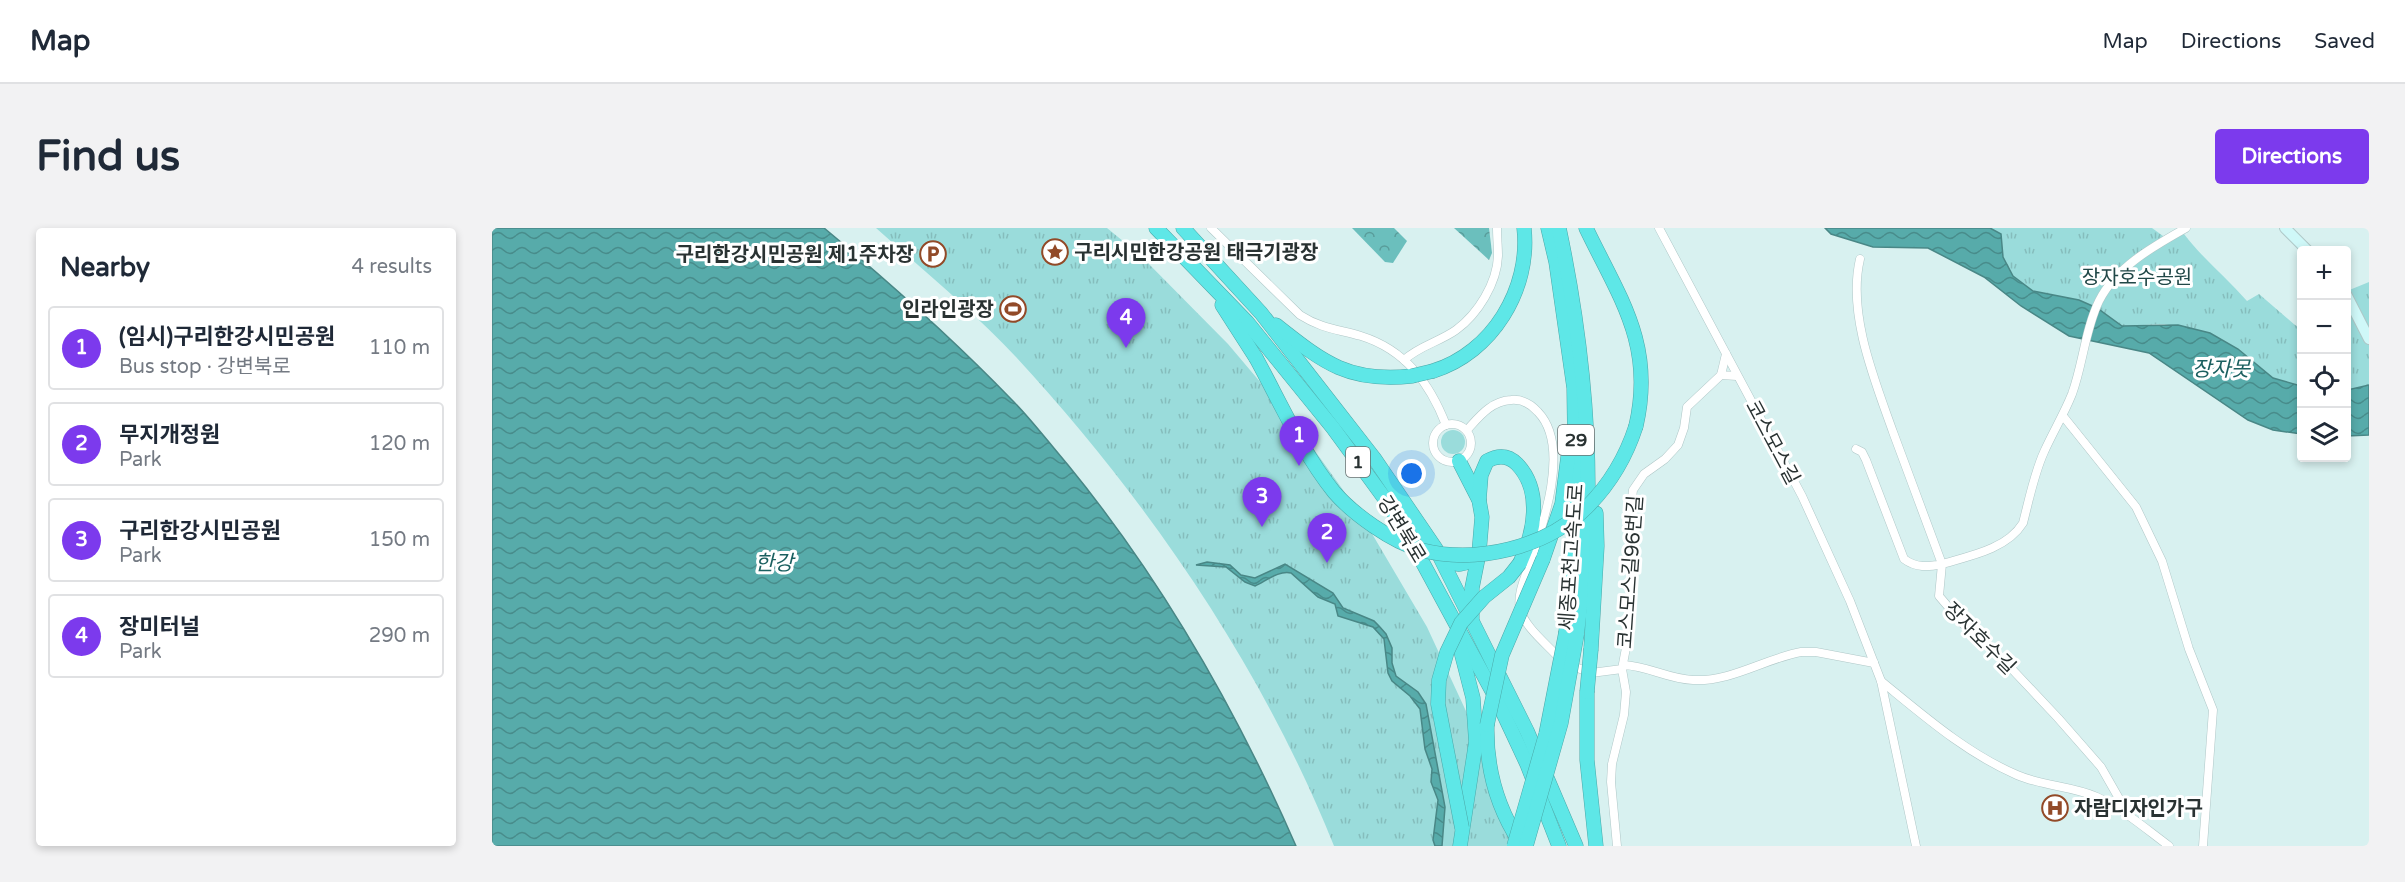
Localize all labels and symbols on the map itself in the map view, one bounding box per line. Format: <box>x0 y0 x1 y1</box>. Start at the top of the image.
place icon: 구리시민한강공원 태극기광장 <box>1040 237 1070 267</box>
parking icon: 구리한강시민공원 제1주차장 <box>918 239 948 269</box>
place label: 구리시민한강공원 태극기광장 <box>1074 241 1318 265</box>
place label: 구리한강시민공원 제1주차장 <box>675 243 914 267</box>
park label: 장자호수공원 <box>2082 266 2192 290</box>
sports icon: 인라인광장 <box>998 294 1028 324</box>
place label: 인라인광장 <box>902 298 994 322</box>
pin: 4 <box>1106 298 1146 348</box>
water label: 장자못 <box>2192 357 2252 382</box>
street label: 코스모스길 <box>1740 396 1804 489</box>
pin: 1 <box>1280 416 1318 466</box>
road number: 29 <box>1558 425 1594 455</box>
road number: 1 <box>1346 447 1370 477</box>
your location <box>1397 459 1426 488</box>
pin: 3 <box>1242 478 1282 527</box>
street label: 세종포천고속도로 <box>1555 483 1589 631</box>
street label: 강변북로 <box>1372 492 1430 567</box>
street label: 코스모스길96번길 <box>1614 494 1648 650</box>
pin: 2 <box>1308 514 1346 563</box>
water label: 한강 <box>755 551 796 576</box>
street label: 장자호수길 <box>1938 598 2020 680</box>
hospital icon: 자람디자인가구 <box>2040 793 2070 823</box>
place label: 자람디자인가구 <box>2074 797 2203 821</box>

